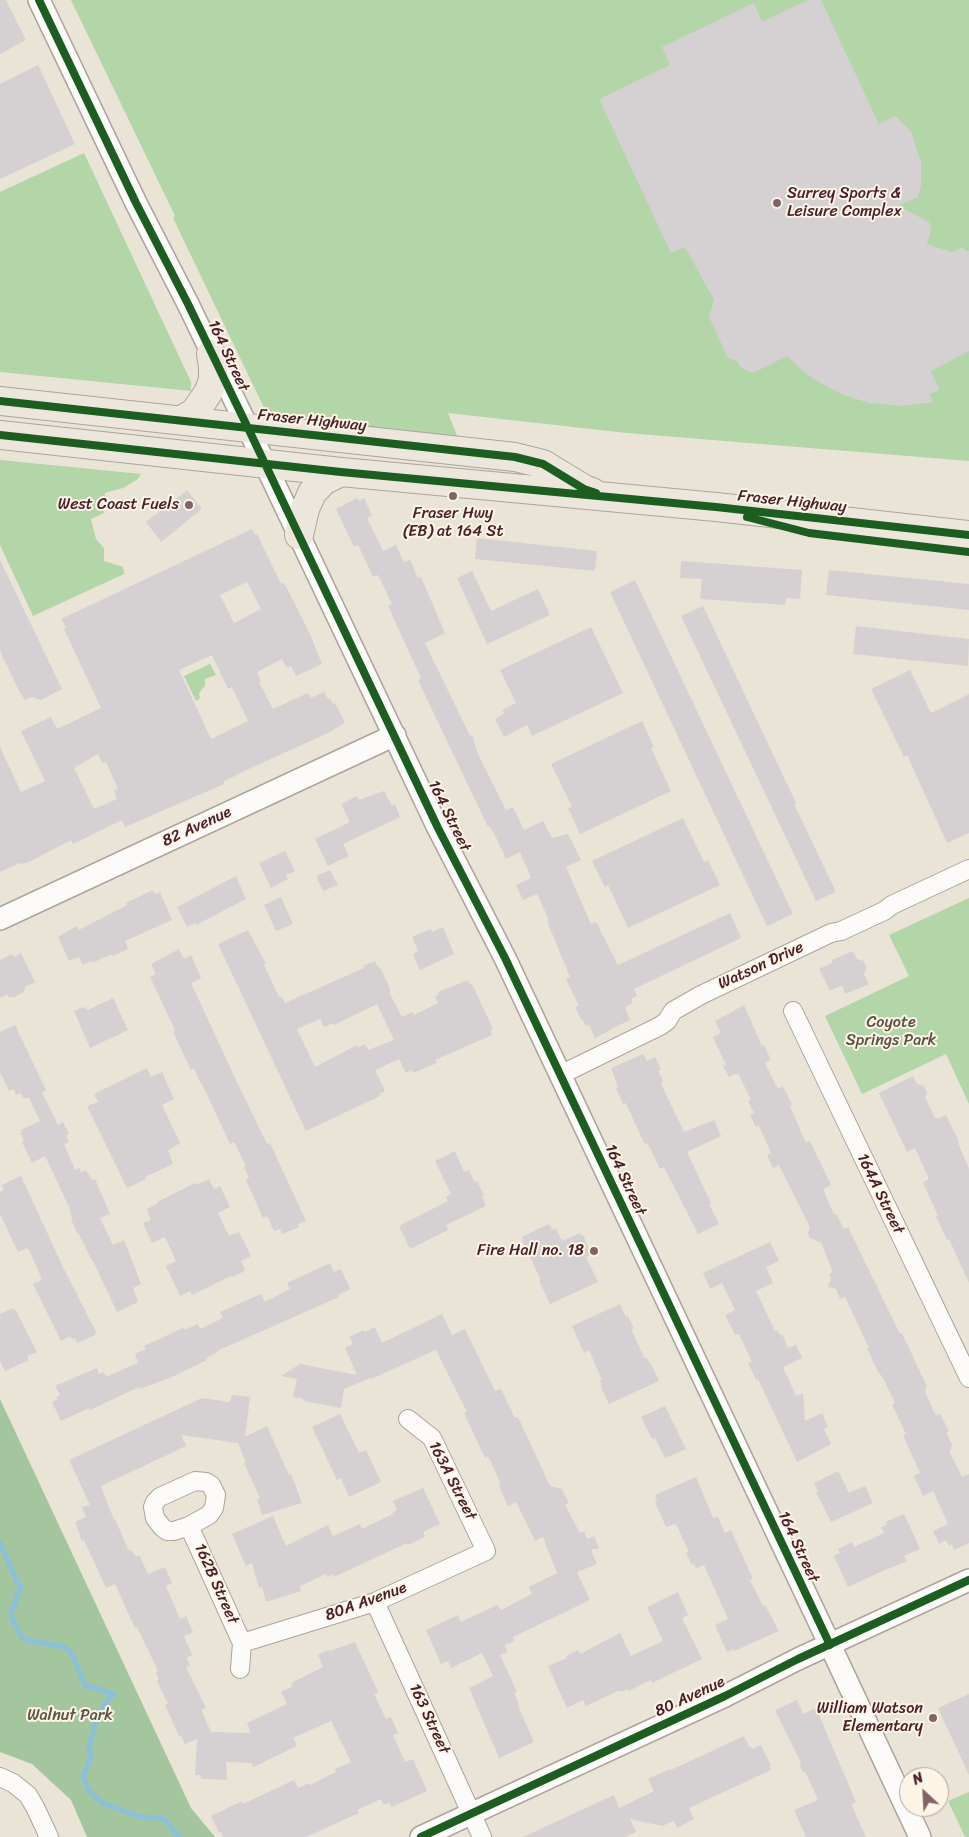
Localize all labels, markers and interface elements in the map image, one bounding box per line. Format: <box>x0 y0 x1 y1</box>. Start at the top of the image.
place label: Surrey Sports & Leisure Complex <box>787 184 902 222</box>
marker: Surrey Sports & Leisure Complex <box>771 197 783 209</box>
street label: 164 Street <box>203 317 253 395</box>
street label: Fraser Highway <box>257 406 367 436</box>
street label: Fraser Highway <box>737 487 847 517</box>
marker: Fraser Hwy (EB) at 164 St <box>447 490 459 502</box>
place label: West Coast Fuels <box>58 495 179 515</box>
marker: West Coast Fuels <box>183 499 195 511</box>
place label: Fraser Hwy (EB) at 164 St <box>403 504 503 542</box>
street label: 164 Street <box>424 777 474 855</box>
street label: 82 Avenue <box>159 803 235 851</box>
street label: Watson Drive <box>715 938 807 994</box>
park label: Coyote Springs Park <box>846 1013 936 1051</box>
street label: 164 Street <box>600 1141 650 1219</box>
street label: 164A Street <box>852 1151 908 1237</box>
place label: Fire Hall no. 18 <box>477 1241 584 1261</box>
marker: Fire Hall no. 18 <box>588 1245 600 1257</box>
street label: 163A Street <box>424 1438 480 1524</box>
street label: 164 Street <box>773 1508 823 1586</box>
street label: 162B Street <box>190 1541 242 1627</box>
street label: 80A Avenue <box>323 1578 409 1626</box>
street label: 80 Avenue <box>652 1672 728 1722</box>
street label: 163 Street <box>404 1681 454 1757</box>
place label: William Watson Elementary <box>817 1699 923 1737</box>
park label: Walnut Park <box>27 1706 113 1726</box>
marker: William Watson Elementary <box>927 1712 939 1724</box>
text: N <box>908 1765 928 1792</box>
north arrow <box>899 1767 949 1817</box>

